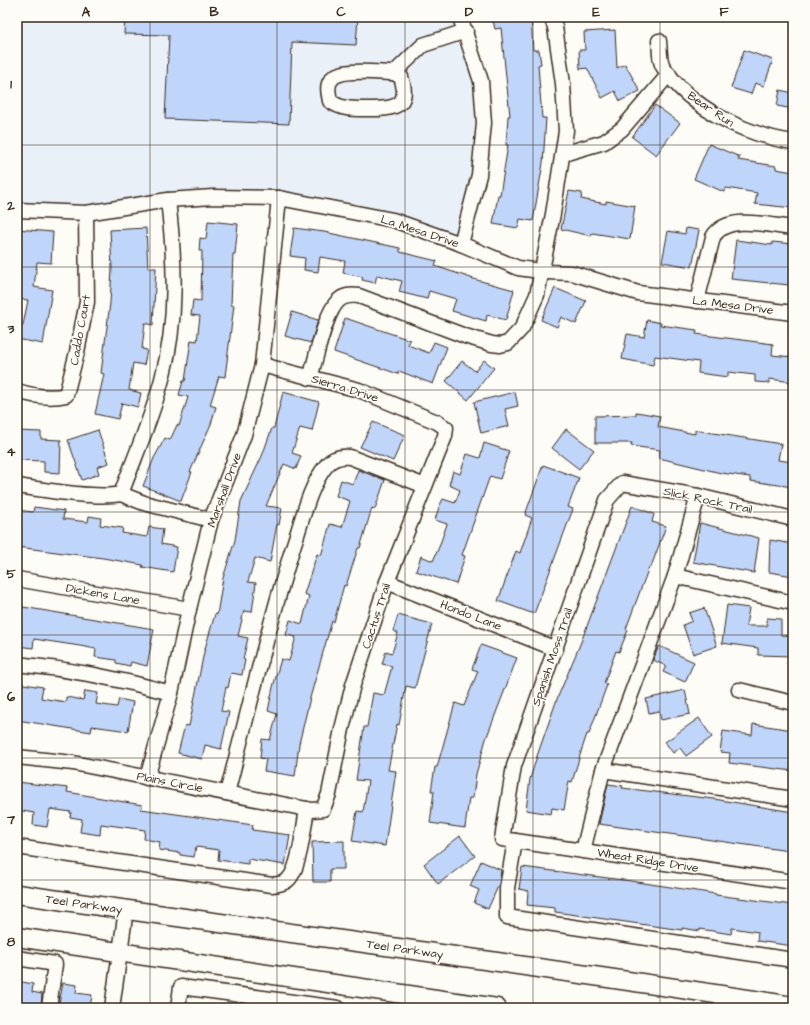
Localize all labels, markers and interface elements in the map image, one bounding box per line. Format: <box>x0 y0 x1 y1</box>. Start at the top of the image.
text: A <box>82 3 91 21</box>
text: B <box>209 3 219 21</box>
text: C <box>336 3 346 21</box>
text: D <box>465 3 474 21</box>
text: E <box>592 3 600 21</box>
text: F <box>719 3 729 21</box>
text: 1 <box>10 75 12 93</box>
street label: Bear Run <box>684 87 738 131</box>
text: 2 <box>6 197 15 215</box>
street label: La Mesa Drive <box>378 211 462 252</box>
street label: La Mesa Drive <box>691 292 775 319</box>
street label: Caddo Court <box>66 293 95 367</box>
text: 3 <box>7 320 15 338</box>
street label: Sierra Drive <box>309 370 381 407</box>
text: 4 <box>7 443 16 461</box>
street label: Marshall Drive <box>203 450 246 530</box>
street label: Slick Rock Trail <box>662 483 754 518</box>
text: 5 <box>6 565 16 583</box>
street label: Dickens Lane <box>65 580 142 609</box>
street label: Cactus Trail <box>358 581 395 651</box>
street label: Hondo Lane <box>438 596 505 635</box>
street label: Spanish Moss Trail <box>528 606 577 708</box>
text: 6 <box>7 688 16 706</box>
street label: Plains Circle <box>135 768 205 797</box>
text: 7 <box>6 811 16 829</box>
street label: Wheat Ridge Drive <box>596 844 700 878</box>
street label: Teel Parkway <box>44 891 124 919</box>
text: 8 <box>7 933 16 951</box>
street label: Teel Parkway <box>365 936 445 964</box>

